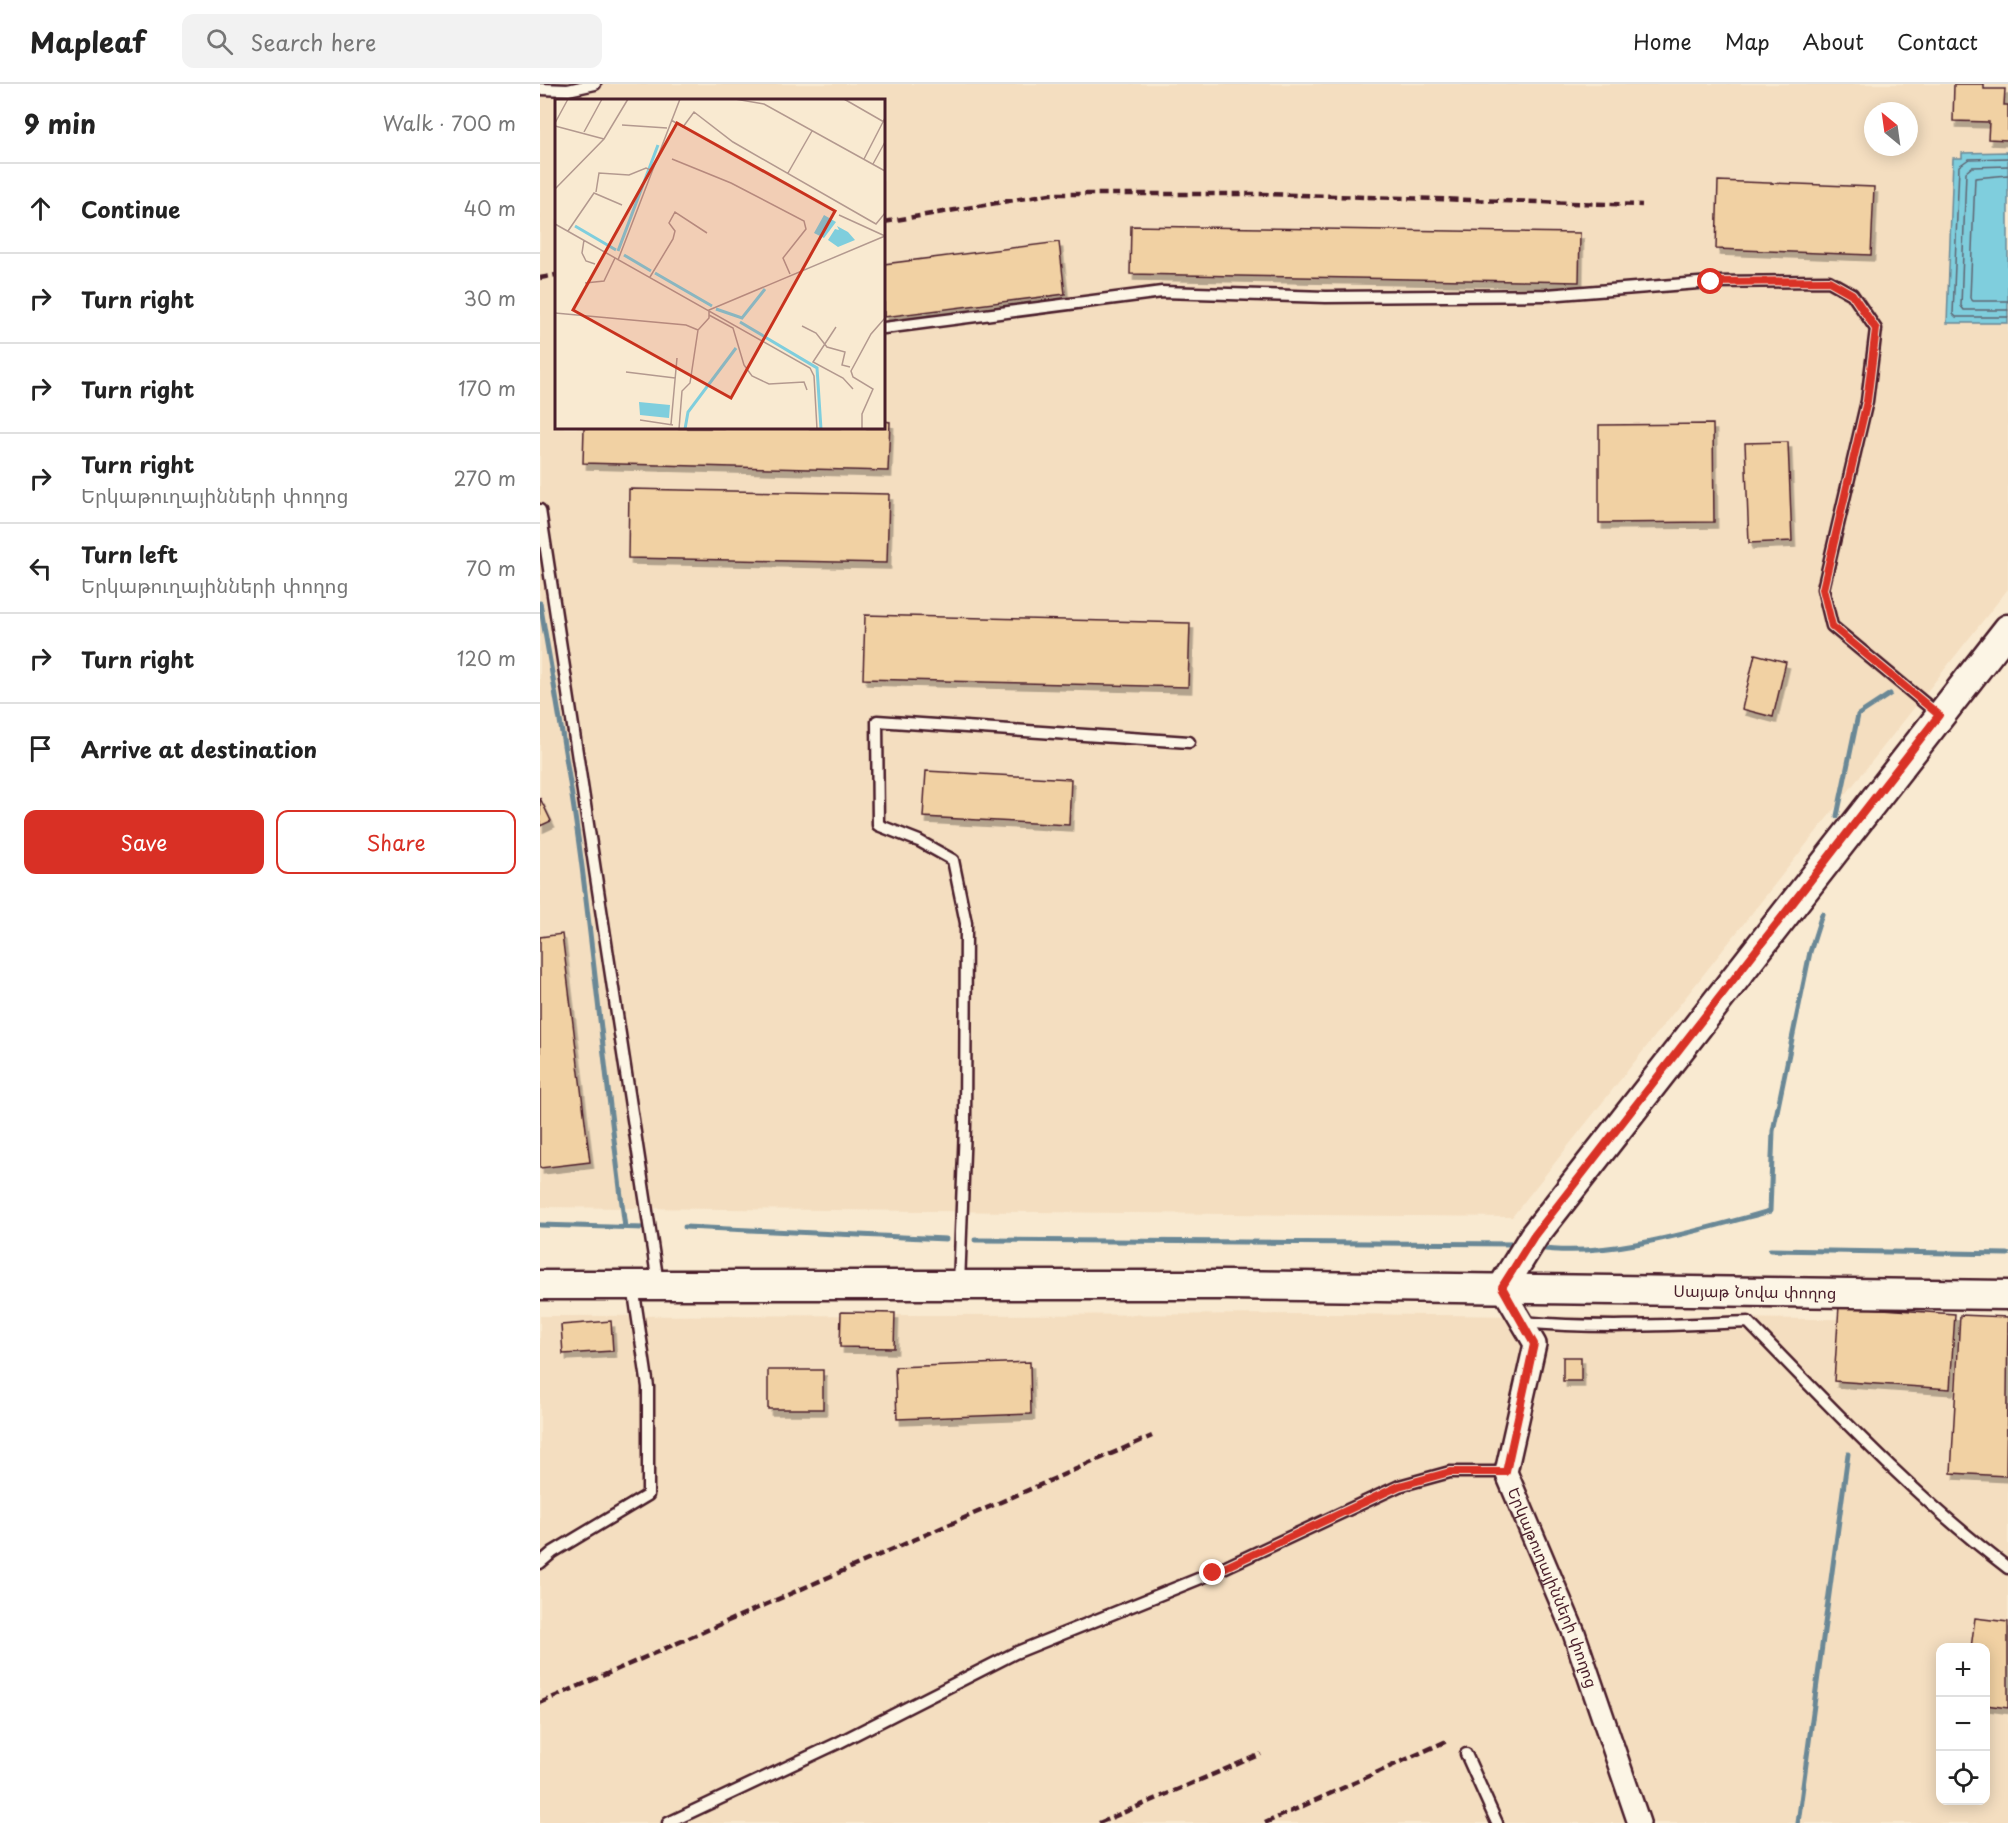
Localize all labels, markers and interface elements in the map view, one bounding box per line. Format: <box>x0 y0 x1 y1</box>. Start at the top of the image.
search box <box>182 14 602 68</box>
text: Mapleaf <box>30 20 146 63</box>
icon: search <box>203 25 236 58</box>
text: Search here <box>251 25 376 58</box>
text: Home <box>1633 25 1692 57</box>
text: Map <box>1725 25 1770 57</box>
text: About <box>1803 25 1864 57</box>
text: Contact <box>1897 25 1978 57</box>
inset map <box>555 99 885 429</box>
north arrow <box>1864 102 1918 156</box>
text: 9 min <box>24 104 96 143</box>
text: Walk · 700 m <box>383 108 516 138</box>
icon: ahead <box>24 192 57 225</box>
text: Continue <box>81 192 180 225</box>
text: 40 m <box>464 193 516 223</box>
route start <box>1697 268 1723 294</box>
icon: right <box>24 282 57 315</box>
text: Turn right <box>81 282 194 315</box>
text: 30 m <box>463 283 516 313</box>
icon: right <box>24 372 57 405</box>
text: Turn right <box>81 372 194 405</box>
text: 170 m <box>458 373 516 403</box>
text: Turn right <box>81 447 194 480</box>
icon: right <box>24 462 57 495</box>
text: 270 m <box>453 463 516 493</box>
text: Երկաթուղայինների փողոց <box>81 480 349 510</box>
text: Turn left <box>81 537 178 570</box>
icon: left <box>24 552 57 585</box>
text: 70 m <box>466 553 516 583</box>
text: Երկաթուղայինների փողոց <box>81 570 349 600</box>
icon: right <box>24 642 57 675</box>
text: Turn right <box>81 642 194 675</box>
text: 120 m <box>457 643 516 673</box>
icon: arrive <box>24 732 57 765</box>
text: Arrive at destination <box>81 732 317 765</box>
button: Save <box>24 810 264 874</box>
button: Share <box>276 810 516 874</box>
street label: Սայաթ Նովա փողոց <box>1673 1278 1837 1304</box>
street label: Երկաթուղայինների փողոց <box>1503 1483 1605 1691</box>
route end <box>1199 1559 1225 1585</box>
map controls <box>1936 1643 1990 1805</box>
button: + <box>1936 1643 1990 1697</box>
button: − <box>1936 1697 1990 1751</box>
button: locate <box>1936 1751 1990 1805</box>

